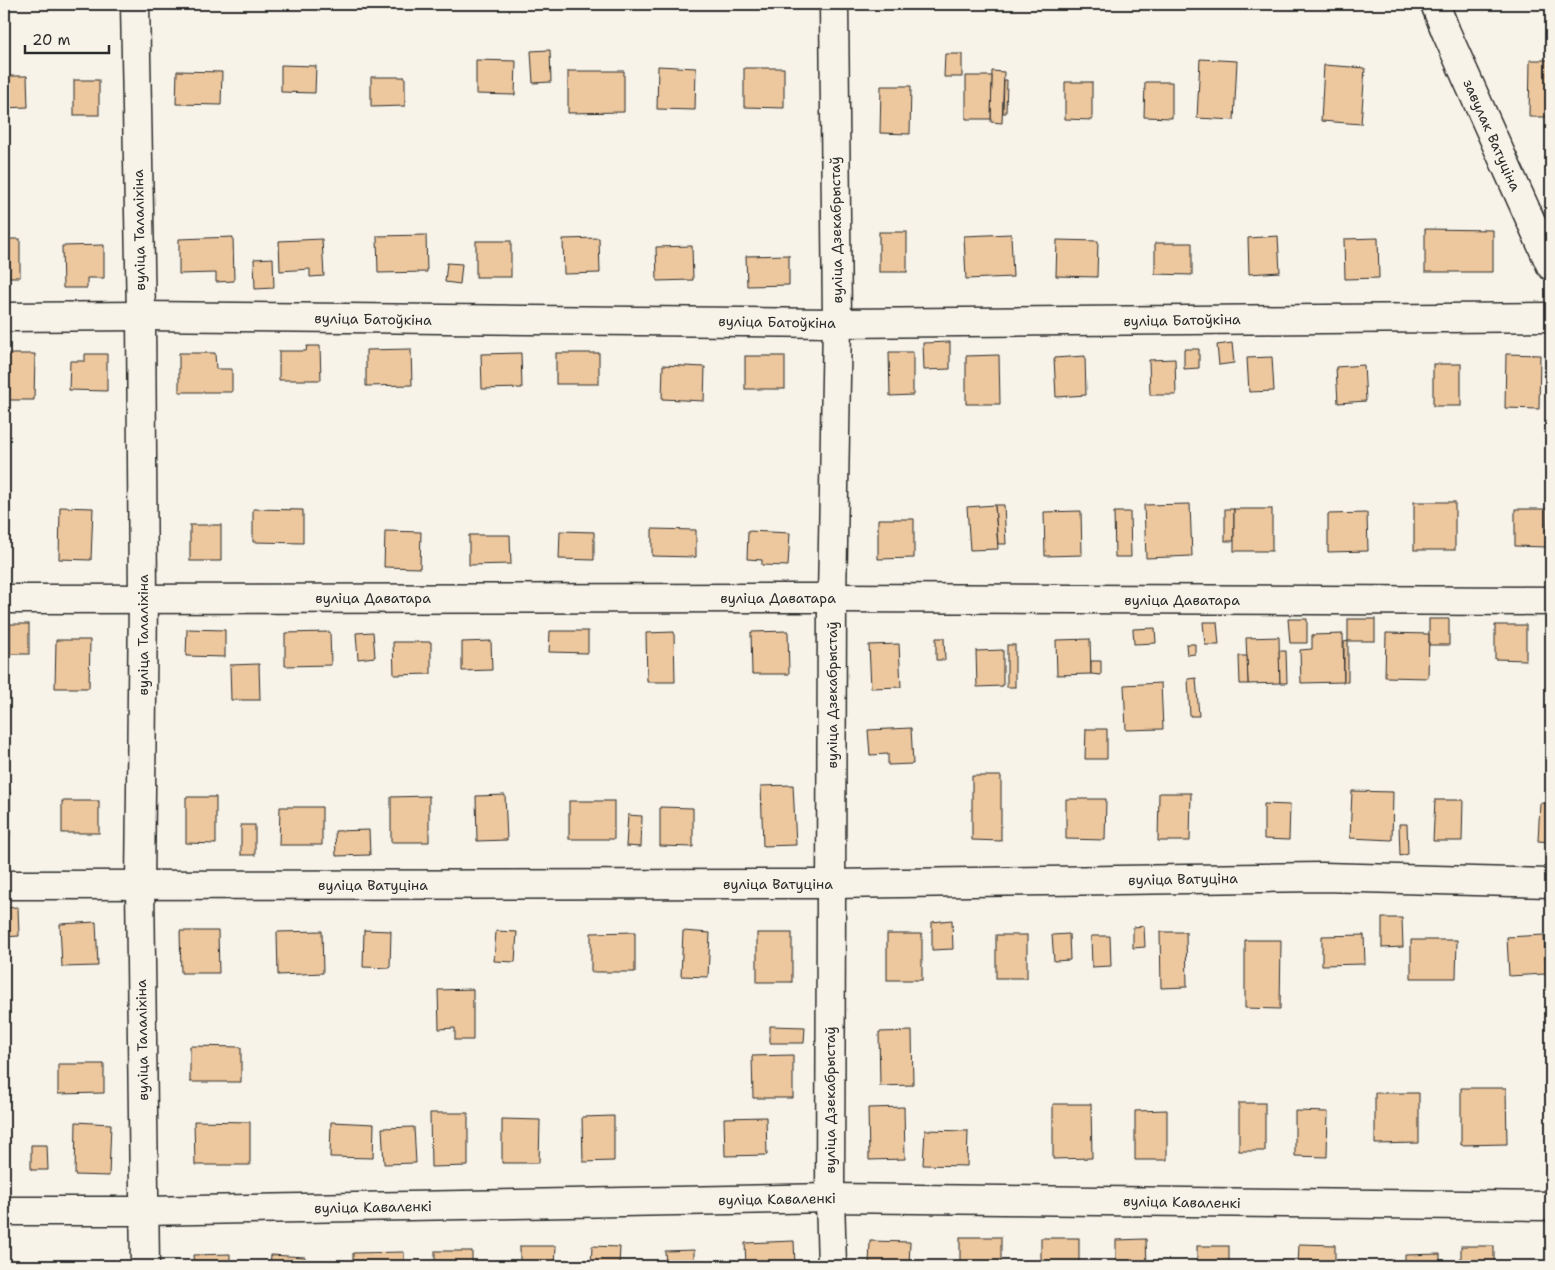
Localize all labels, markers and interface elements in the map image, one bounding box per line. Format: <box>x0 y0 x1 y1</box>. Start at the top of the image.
scale bar <box>25 22 109 54</box>
text: 20 m <box>32 30 71 50</box>
street label: завулак Ватуціна <box>1459 76 1525 194</box>
street label: вуліца Дзекабрыстаў <box>826 156 846 304</box>
street label: вуліца Талаліхіна <box>129 169 149 291</box>
street label: вуліца Батоўкіна <box>314 309 432 329</box>
street label: вуліца Батоўкіна <box>1123 310 1241 330</box>
street label: вуліца Батоўкіна <box>718 312 836 332</box>
street label: вуліца Талаліхіна <box>134 574 152 696</box>
street label: вуліца Даватара <box>315 589 431 607</box>
street label: вуліца Даватара <box>720 589 836 607</box>
street label: вуліца Даватара <box>1124 591 1240 609</box>
street label: вуліца Дзекабрыстаў <box>823 622 841 768</box>
street label: вуліца Ватуціна <box>1128 869 1238 889</box>
street label: вуліца Ватуціна <box>723 875 833 893</box>
street label: вуліца Ватуціна <box>318 876 428 894</box>
street label: вуліца Талаліхіна <box>132 979 152 1101</box>
street label: вуліца Дзекабрыстаў <box>821 1027 839 1173</box>
street label: вуліца Каваленкі <box>718 1189 836 1209</box>
street label: вуліца Каваленкі <box>1123 1192 1241 1212</box>
street label: вуліца Каваленкі <box>314 1197 432 1217</box>

